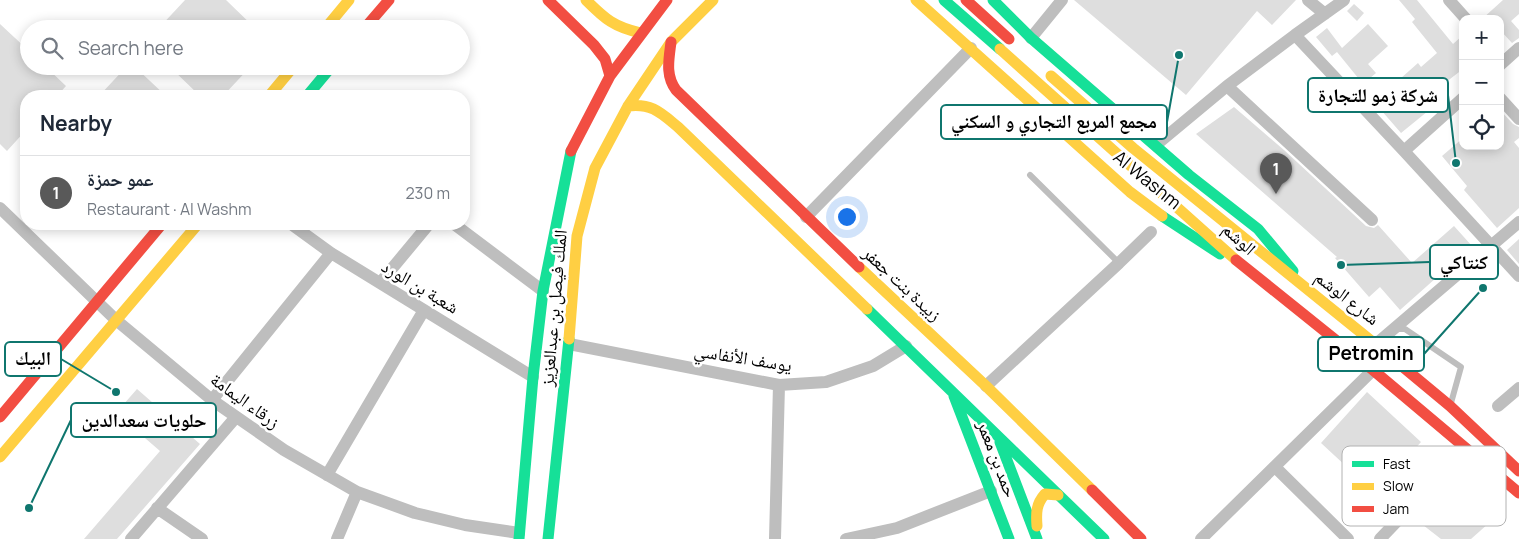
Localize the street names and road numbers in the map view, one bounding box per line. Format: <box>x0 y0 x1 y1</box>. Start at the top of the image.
street label: Al Washm <box>1109 145 1187 214</box>
street label: الوشم <box>1217 217 1262 261</box>
street label: الملك فيصل بن عبدالعزيز <box>534 229 572 388</box>
street label: زبيدة بنت جعفر <box>857 240 947 326</box>
street label: شعبة بن الورد <box>377 254 464 319</box>
street label: شارع الوشم <box>1310 264 1385 331</box>
street label: يوسف الأنفاسي <box>692 337 794 380</box>
street label: زرقاء اليمامة <box>206 367 285 434</box>
street label: حمد بن معمر <box>972 416 1024 501</box>

